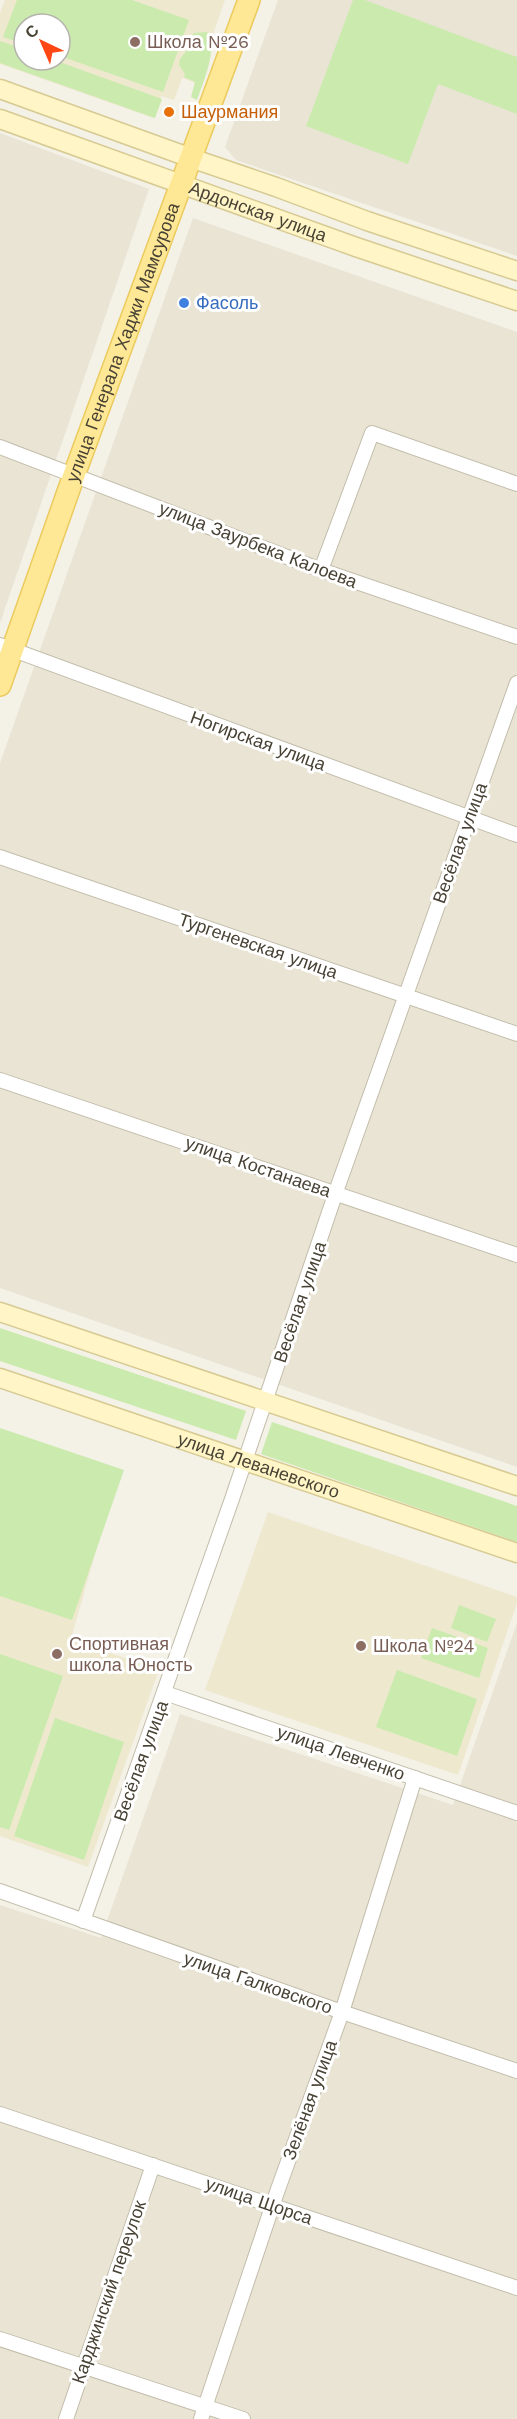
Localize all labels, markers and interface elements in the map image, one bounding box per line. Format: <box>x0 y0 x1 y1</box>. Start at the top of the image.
north arrow <box>12 12 72 72</box>
text: С <box>21 20 43 42</box>
place label: Школа №26 <box>147 31 249 52</box>
marker: Школа №26 <box>128 35 142 49</box>
place label: Шаурмания <box>181 101 278 122</box>
marker: Шаурмания <box>162 105 176 119</box>
street label: Ардонская улица <box>186 177 331 246</box>
street label: улица Генерала Хаджи Мамсурова <box>61 199 184 485</box>
place label: Фасоль <box>196 292 258 313</box>
marker: Фасоль <box>177 296 191 310</box>
street label: улица Заурбека Калоева <box>156 497 361 592</box>
street label: Ногирская улица <box>188 706 330 775</box>
street label: Весёлая улица <box>428 779 491 906</box>
street label: Тургеневская улица <box>176 908 341 983</box>
street label: улица Костанаева <box>183 1132 335 1202</box>
street label: Весёлая улица <box>269 1237 330 1365</box>
street label: улица Леваневского <box>175 1428 342 1502</box>
place label: Спортивная школа Юность <box>69 1633 193 1675</box>
place label: Школа №24 <box>373 1635 475 1656</box>
marker: Школа №24 <box>354 1639 368 1653</box>
marker: Спортивная школа Юность <box>50 1647 64 1661</box>
street label: Весёлая улица <box>109 1697 172 1824</box>
street label: улица Левченко <box>275 1721 408 1784</box>
street label: улица Галковского <box>181 1947 335 2018</box>
street label: Зелёная улица <box>278 2036 341 2163</box>
street label: улица Щорса <box>203 2172 316 2229</box>
street label: Карджинский переулок <box>67 2197 150 2386</box>

